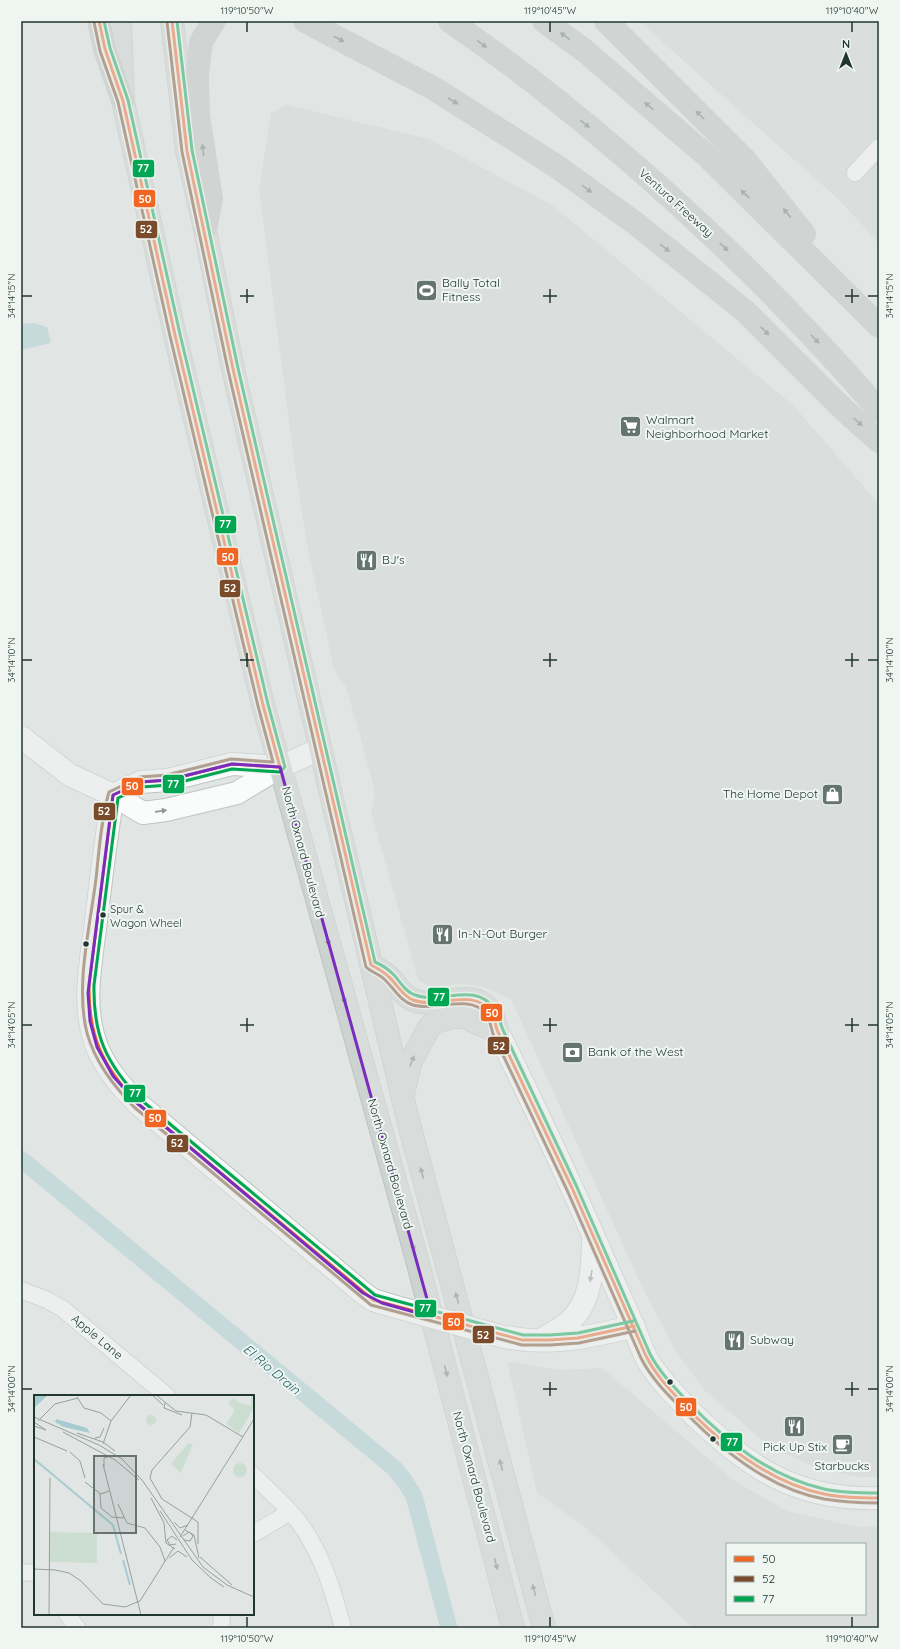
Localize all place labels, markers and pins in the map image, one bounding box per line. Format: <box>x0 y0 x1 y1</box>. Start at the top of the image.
place label: Bally Total Fitness <box>442 275 500 304</box>
sports icon: Bally Total Fitness <box>414 277 440 303</box>
place label: Walmart Neighborhood Market <box>646 412 768 441</box>
supermarket icon: Walmart Neighborhood Market <box>617 414 643 440</box>
restaurant icon: BJ's <box>354 547 380 573</box>
place label: BJ's <box>382 552 405 567</box>
shop icon: The Home Depot <box>820 781 846 807</box>
place label: The Home Depot <box>723 786 818 801</box>
place label: Spur & Wagon Wheel <box>110 902 182 930</box>
marker: Spur & Wagon Wheel <box>98 910 108 920</box>
restaurant icon: In-N-Out Burger <box>429 921 455 947</box>
place label: In-N-Out Burger <box>458 926 548 941</box>
unlabelled marker <box>81 939 91 949</box>
bank icon: Bank of the West <box>560 1039 586 1065</box>
place label: Bank of the West <box>588 1044 683 1059</box>
restaurant icon: Subway <box>721 1327 747 1353</box>
place label: Subway <box>750 1332 794 1347</box>
unlabelled marker <box>665 1377 675 1387</box>
restaurant icon: Pick Up Stix <box>782 1413 808 1439</box>
cafe icon: Starbucks <box>829 1432 855 1458</box>
unlabelled marker <box>708 1434 718 1444</box>
place label: Pick Up Stix <box>763 1439 827 1454</box>
place label: Starbucks <box>814 1458 870 1473</box>

